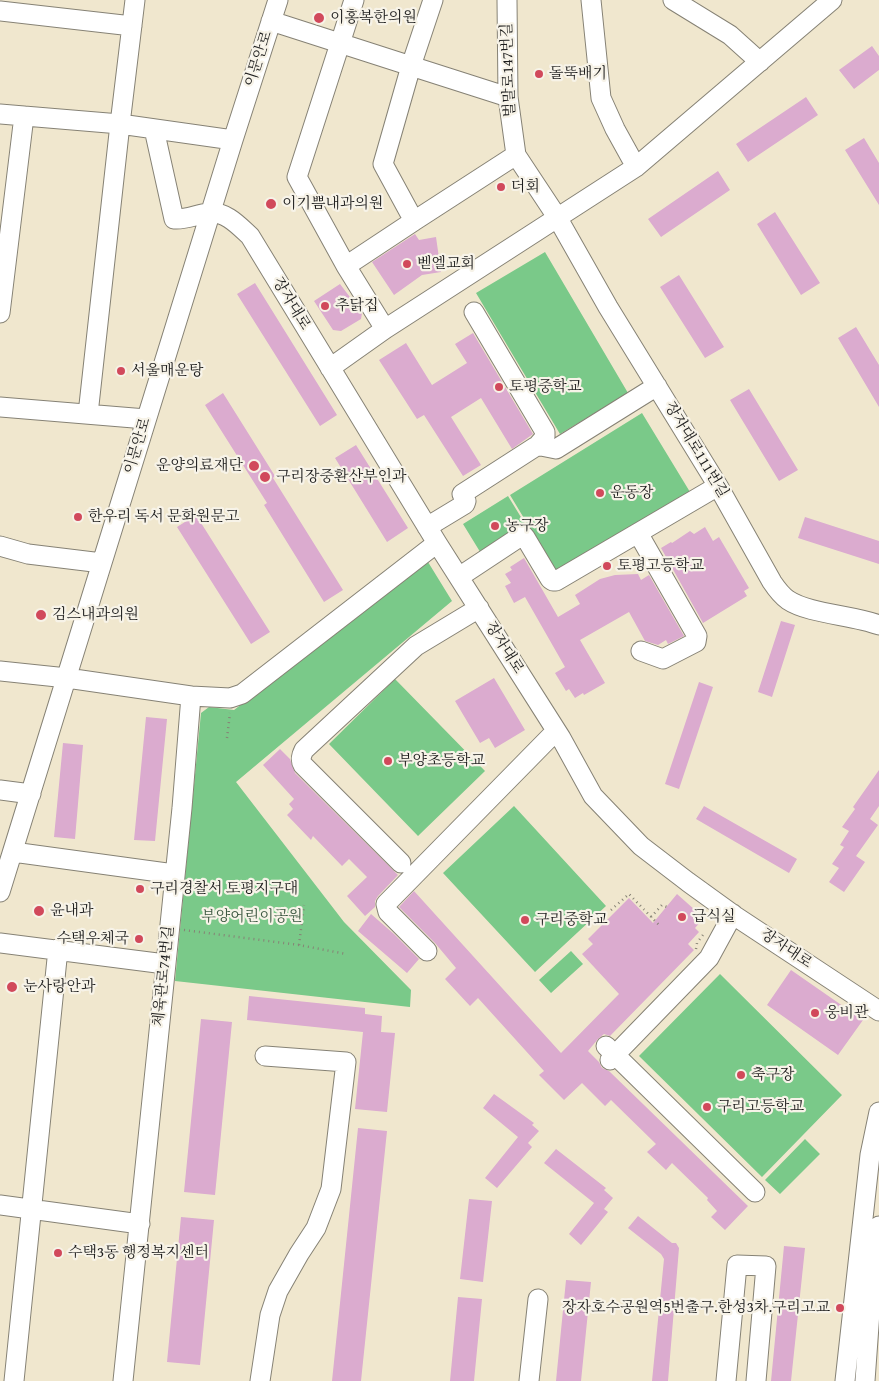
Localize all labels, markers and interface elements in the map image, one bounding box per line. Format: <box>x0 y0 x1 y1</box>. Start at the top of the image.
place label: 이홍복한의원 <box>330 9 417 27</box>
marker: 이홍복한의원 <box>312 11 326 25</box>
street label: 벌말로147번길 <box>498 23 520 117</box>
street label: 이문안로 <box>241 29 277 89</box>
place label: 돌뚝배기 <box>549 65 607 83</box>
marker: 돌뚝배기 <box>533 68 545 80</box>
place label: 더회 <box>511 178 540 196</box>
marker: 더회 <box>495 181 507 193</box>
place label: 이기쁨내과의원 <box>282 195 383 213</box>
marker: 이기쁨내과의원 <box>264 197 278 211</box>
place label: 벧엘교회 <box>417 255 475 273</box>
marker: 벧엘교회 <box>401 258 413 270</box>
street label: 장자대로 <box>268 275 314 333</box>
place label: 추닭집 <box>335 297 378 315</box>
marker: 추닭집 <box>319 300 331 312</box>
place label: 서울매운탕 <box>131 362 203 380</box>
marker: 서울매운탕 <box>115 365 127 377</box>
place label: 토평중학교 <box>509 378 581 396</box>
marker: 토평중학교 <box>493 381 505 393</box>
street label: 장자대로111번길 <box>660 399 732 501</box>
street label: 이문안로 <box>121 416 155 476</box>
place label: 운양의료재단 <box>156 457 243 475</box>
marker: 운양의료재단 <box>247 459 261 473</box>
place label: 구리장중환산부인과 <box>276 468 406 486</box>
marker: 구리장중환산부인과 <box>258 470 272 484</box>
place label: 운동장 <box>610 484 653 502</box>
marker: 운동장 <box>594 487 606 499</box>
place label: 한우리 독서 문화원문고 <box>88 508 240 526</box>
marker: 한우리 독서 문화원문고 <box>72 511 84 523</box>
place label: 농구장 <box>505 517 548 535</box>
marker: 농구장 <box>489 520 501 532</box>
place label: 토평고등학교 <box>617 557 704 575</box>
marker: 토평고등학교 <box>601 560 613 572</box>
place label: 김스내과의원 <box>52 606 139 624</box>
marker: 김스내과의원 <box>34 608 48 622</box>
street label: 장자대로 <box>481 619 527 677</box>
place label: 부양초등학교 <box>398 752 485 770</box>
marker: 부양초등학교 <box>382 755 394 767</box>
place label: 구리경찰서 토평지구대 <box>150 880 298 898</box>
marker: 구리경찰서 토평지구대 <box>134 883 146 895</box>
place label: 윤내과 <box>50 902 93 920</box>
marker: 윤내과 <box>32 904 46 918</box>
park label: 부양어린이공원 <box>201 908 303 926</box>
place label: 급식실 <box>692 908 735 926</box>
place label: 구리중학교 <box>535 911 607 929</box>
marker: 급식실 <box>676 911 688 923</box>
marker: 구리중학교 <box>519 914 531 926</box>
street label: 체육관로74번길 <box>150 925 178 1027</box>
street label: 장자대로 <box>757 925 815 973</box>
place label: 수택우체국 <box>57 930 129 948</box>
marker: 수택우체국 <box>133 933 145 945</box>
place label: 눈사랑안과 <box>23 978 95 996</box>
marker: 눈사랑안과 <box>5 980 19 994</box>
place label: 웅비관 <box>825 1004 868 1022</box>
marker: 웅비관 <box>809 1007 821 1019</box>
place label: 축구장 <box>751 1066 794 1084</box>
marker: 축구장 <box>735 1069 747 1081</box>
place label: 구리고등학교 <box>717 1098 804 1116</box>
marker: 구리고등학교 <box>701 1101 713 1113</box>
place label: 수택3동 행정복지센터 <box>68 1244 209 1262</box>
marker: 수택3동 행정복지센터 <box>52 1247 64 1259</box>
place label: 장자호수공원역5번출구.한성3차.구리고교 <box>562 1299 830 1317</box>
marker: 장자호수공원역5번출구.한성3차.구리고교 <box>834 1302 846 1314</box>

